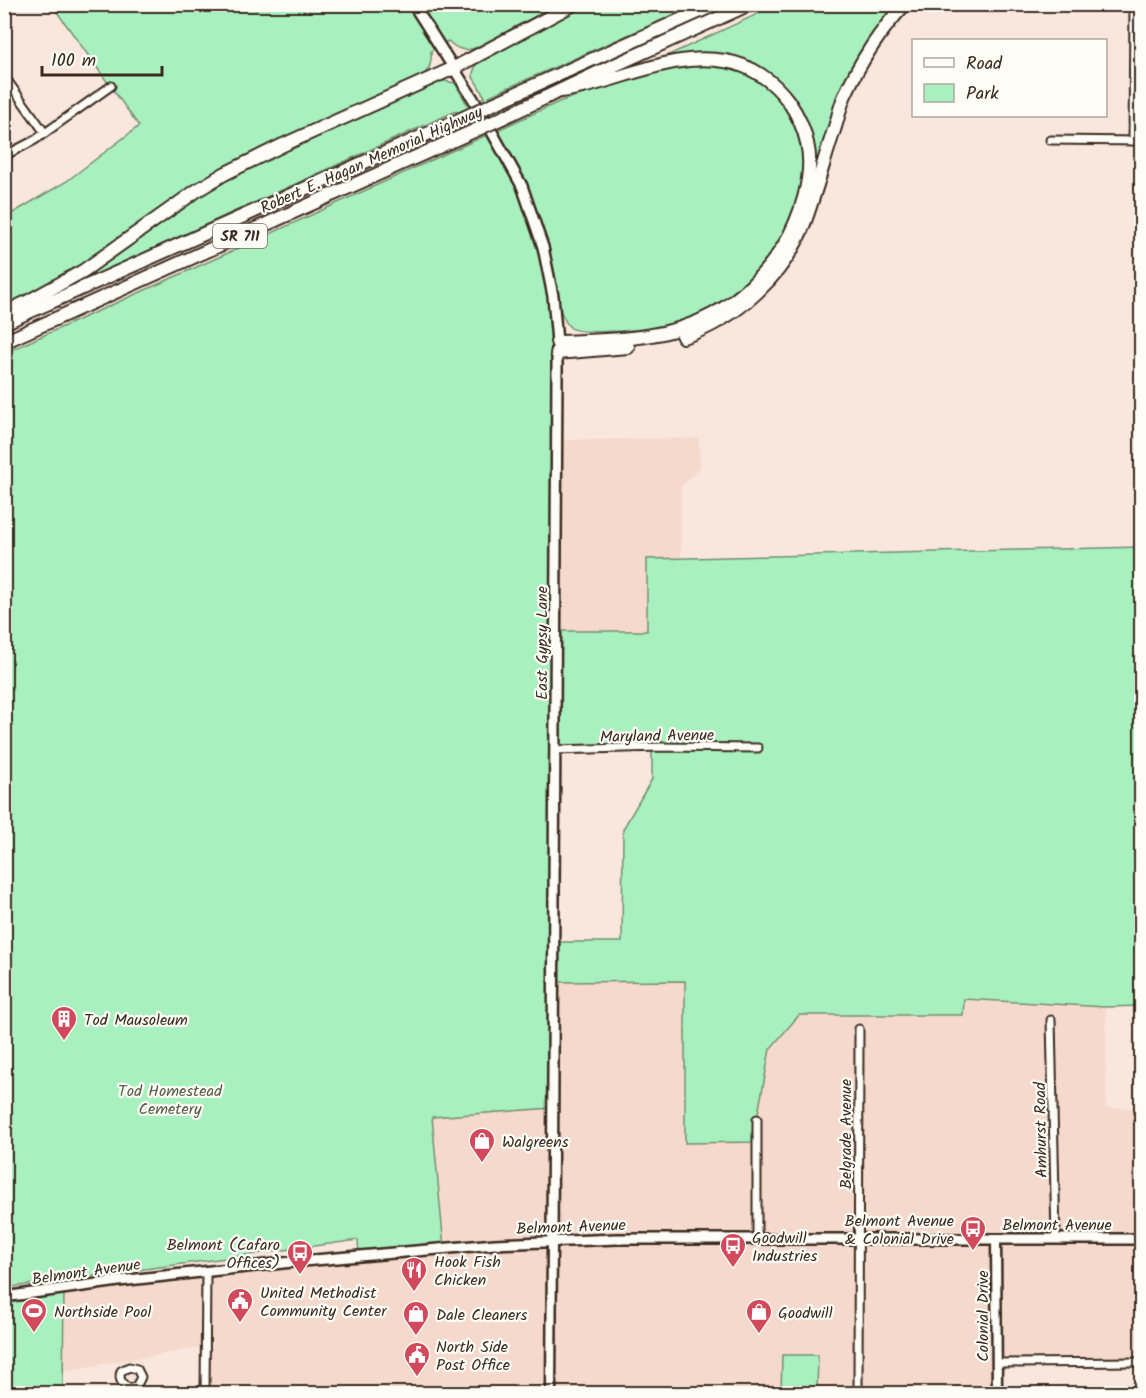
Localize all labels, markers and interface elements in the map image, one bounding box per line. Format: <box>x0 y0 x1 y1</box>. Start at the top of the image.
scale bar <box>42 39 162 77</box>
legend <box>912 39 1107 117</box>
text: 100 m <box>51 47 96 76</box>
text: Road <box>966 50 1003 79</box>
text: Park <box>966 80 999 109</box>
street label: Robert E. Hagan Memorial Highway <box>256 100 487 221</box>
road number: SR 711 <box>213 224 267 248</box>
street label: East Gypsy Lane <box>530 586 555 700</box>
street label: Maryland Avenue <box>600 723 714 750</box>
building icon: Tod Mausoleum <box>49 1004 79 1042</box>
place label: Tod Mausoleum <box>84 1008 188 1033</box>
park label: Tod Homestead Cemetery <box>118 1079 223 1122</box>
street label: Belgrade Avenue <box>834 1079 859 1189</box>
street label: Amhurst Road <box>1028 1081 1055 1178</box>
shop icon: Walgreens <box>467 1126 497 1164</box>
place label: Walgreens <box>502 1130 569 1155</box>
place label: Belmont Avenue & Colonial Drive <box>844 1209 954 1252</box>
street label: Belmont Avenue <box>516 1213 626 1242</box>
street label: Belmont Avenue <box>1002 1213 1112 1238</box>
bus stop icon: Belmont Avenue & Colonial Drive <box>958 1214 988 1252</box>
place label: Goodwill Industries <box>752 1226 817 1269</box>
bus stop icon: Goodwill Industries <box>718 1231 748 1269</box>
place label: Belmont (Cafaro Offices) <box>167 1233 280 1276</box>
bus stop icon: Belmont (Cafaro Offices) <box>285 1238 315 1276</box>
place label: Hook Fish Chicken <box>434 1250 501 1293</box>
street label: Belmont Avenue <box>30 1252 142 1292</box>
restaurant icon: Hook Fish Chicken <box>399 1255 429 1293</box>
street label: Colonial Drive <box>971 1270 996 1362</box>
place label: United Methodist Community Center <box>260 1281 388 1324</box>
public building icon: United Methodist Community Center <box>225 1286 255 1324</box>
sports icon: Northside Pool <box>19 1296 49 1334</box>
shop icon: Goodwill <box>744 1297 774 1335</box>
shop icon: Dale Cleaners <box>401 1299 431 1337</box>
place label: Northside Pool <box>54 1300 152 1325</box>
place label: Goodwill <box>778 1301 833 1326</box>
place label: Dale Cleaners <box>436 1303 528 1328</box>
place label: North Side Post Office <box>436 1335 510 1378</box>
public building icon: North Side Post Office <box>402 1340 432 1378</box>

